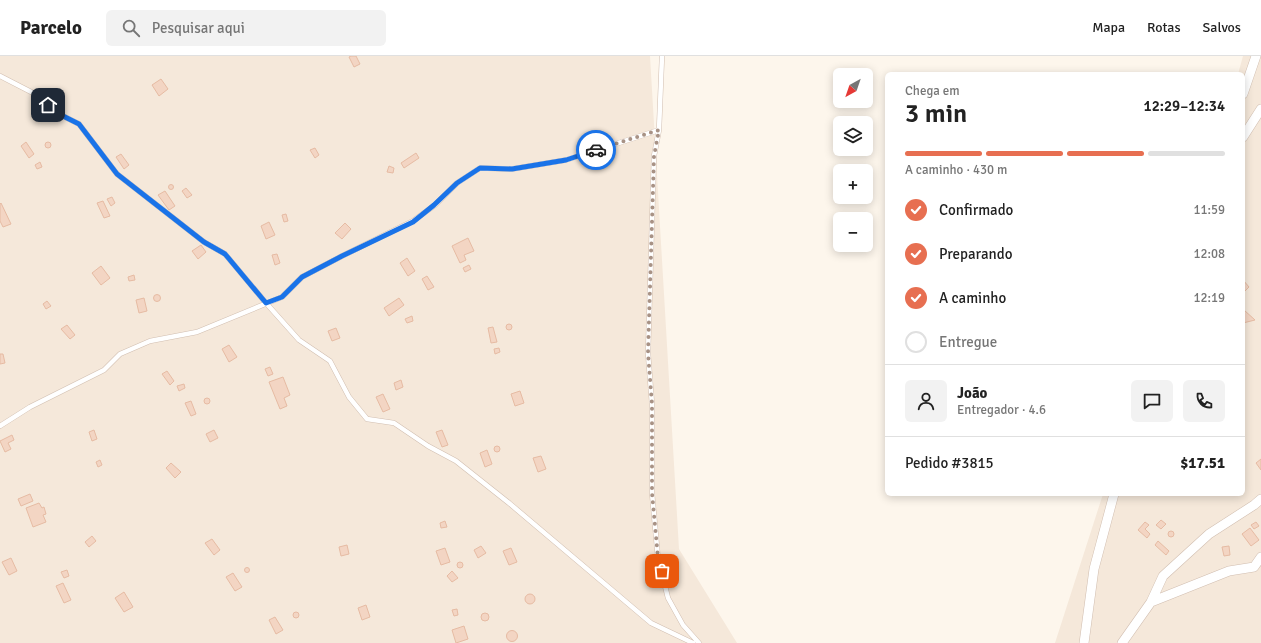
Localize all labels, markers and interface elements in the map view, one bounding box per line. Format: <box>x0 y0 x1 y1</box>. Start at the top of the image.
search box <box>106 10 386 46</box>
text: Parcelo <box>20 16 82 40</box>
icon: search <box>120 17 142 39</box>
text: Pesquisar aqui <box>152 19 245 37</box>
text: Mapa <box>1092 19 1125 36</box>
text: Rotas <box>1147 19 1181 36</box>
text: Salvos <box>1203 19 1241 36</box>
north arrow <box>833 68 873 108</box>
map controls <box>833 68 873 252</box>
text: Chega em <box>905 83 960 99</box>
pin <box>31 88 65 122</box>
icon: home <box>37 94 59 116</box>
text: 12:29–12:34 <box>1144 97 1225 115</box>
text: 3 min <box>905 98 967 130</box>
button: layers <box>833 116 873 156</box>
courier <box>576 130 616 170</box>
icon: car <box>585 139 607 161</box>
text: A caminho · 430 m <box>905 162 1007 178</box>
button: + <box>833 164 873 204</box>
icon: check <box>905 199 927 221</box>
text: Confirmado <box>939 201 1013 219</box>
text: 11:59 <box>1193 202 1225 218</box>
button: − <box>833 212 873 252</box>
icon: check <box>905 243 927 265</box>
text: Preparando <box>939 245 1013 263</box>
text: 12:08 <box>1193 246 1225 262</box>
icon: check <box>905 287 927 309</box>
text: A caminho <box>939 289 1006 307</box>
text: 12:19 <box>1193 290 1225 306</box>
text: Entregue <box>939 333 997 351</box>
button: person <box>905 380 947 422</box>
button: chat <box>1131 380 1173 422</box>
button: phone <box>1183 380 1225 422</box>
text: João <box>957 384 987 402</box>
text: Entregador · 4.6 <box>957 402 1046 418</box>
text: Pedido #3815 <box>905 454 994 472</box>
text: $17.51 <box>1180 454 1225 472</box>
pin <box>645 554 679 588</box>
icon: bag <box>651 560 673 582</box>

